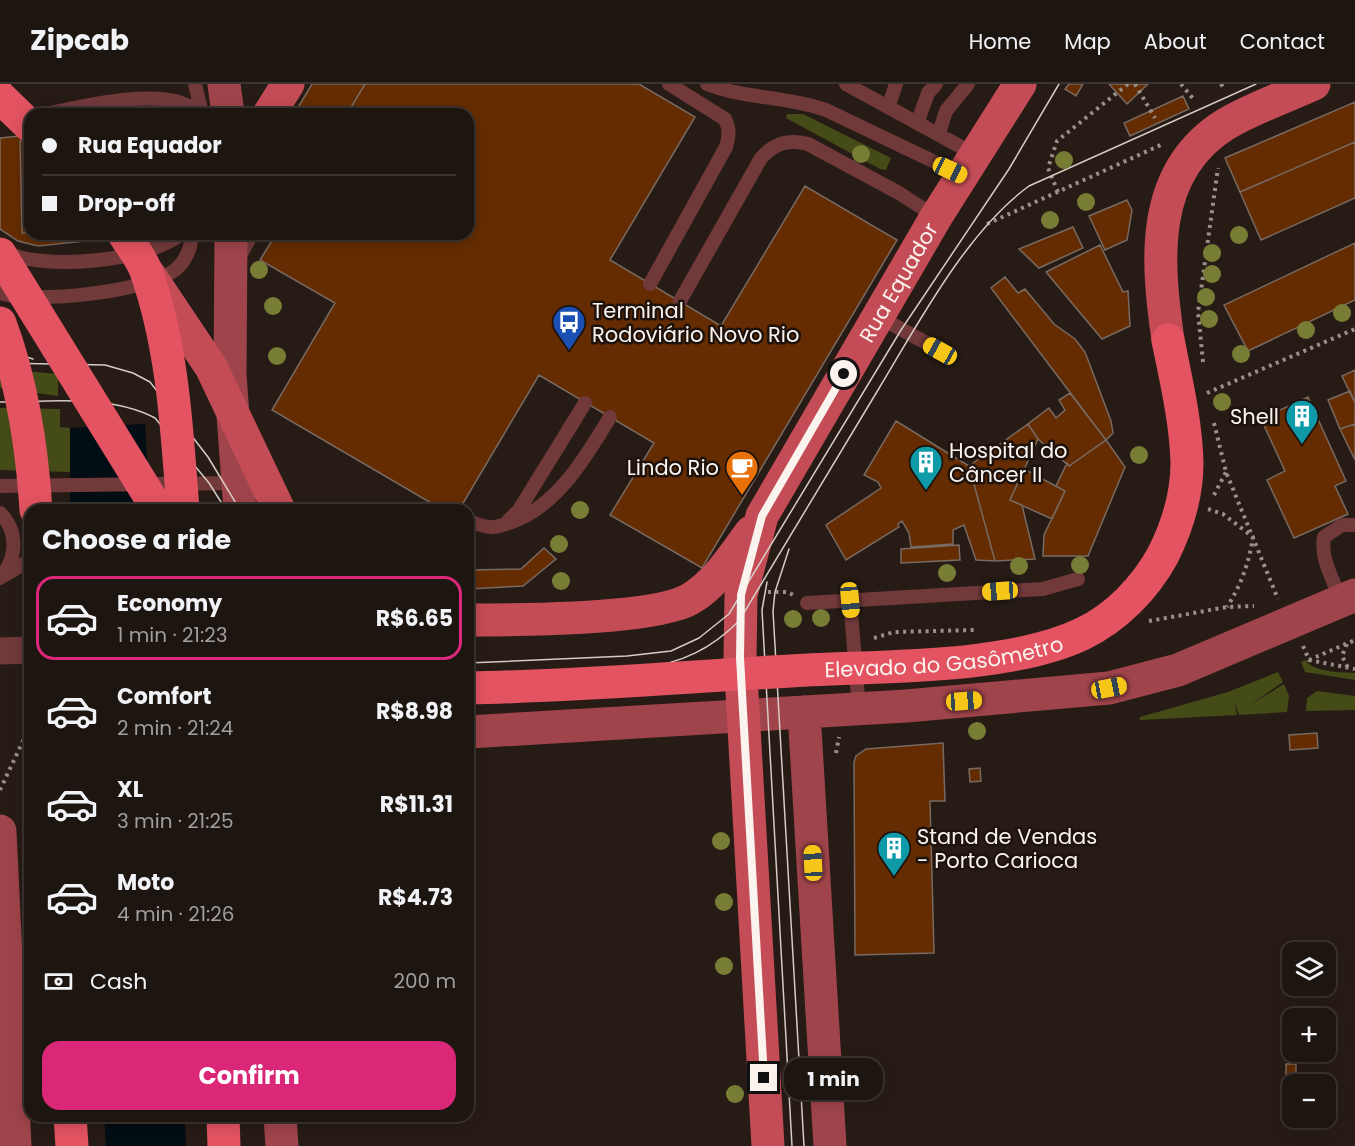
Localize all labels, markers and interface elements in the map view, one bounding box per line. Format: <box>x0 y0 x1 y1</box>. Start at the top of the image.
text: Zipcab <box>30 21 129 60</box>
text: Home <box>969 27 1031 56</box>
text: Map <box>1064 27 1111 56</box>
text: About <box>1144 27 1207 56</box>
text: Contact <box>1240 27 1325 56</box>
text: Rua Equador <box>78 130 222 161</box>
car <box>930 154 970 186</box>
text: Drop-off <box>78 188 175 219</box>
street label: Rua Equador <box>852 217 944 348</box>
place label: Terminal Rodoviário Novo Rio <box>592 296 799 349</box>
bus stop icon: Terminal Rodoviário Novo Rio <box>551 304 587 351</box>
car <box>920 334 960 368</box>
route start <box>830 360 857 387</box>
building icon: Shell <box>1284 398 1320 445</box>
place label: Shell <box>1230 402 1279 431</box>
place label: Hospital do Câncer II <box>949 436 1068 489</box>
building icon: Hospital do Câncer II <box>908 444 944 491</box>
cafe icon: Lindo Rio <box>724 449 760 496</box>
place label: Lindo Rio <box>627 453 719 482</box>
text: Choose a ride <box>42 521 231 558</box>
car <box>839 581 861 619</box>
car <box>981 581 1019 601</box>
text: Economy <box>117 588 222 619</box>
icon: car <box>45 591 99 645</box>
text: R$6.65 <box>376 603 453 634</box>
text: 1 min · 21:23 <box>117 621 227 649</box>
street label: Elevado do Gasômetro <box>824 628 1067 684</box>
car <box>1090 676 1128 700</box>
text: Comfort <box>117 681 211 712</box>
icon: car <box>45 684 99 738</box>
car <box>945 691 983 711</box>
text: R$8.98 <box>376 696 453 727</box>
text: 2 min · 21:24 <box>117 714 233 742</box>
text: XL <box>117 774 143 805</box>
icon: car <box>45 777 99 831</box>
text: R$11.31 <box>380 789 453 820</box>
text: 3 min · 21:25 <box>117 807 234 835</box>
place label: Stand de Vendas - Porto Carioca <box>917 822 1097 875</box>
building icon: Stand de Vendas - Porto Carioca <box>876 830 912 877</box>
car <box>803 845 823 881</box>
text: Moto <box>117 867 174 898</box>
icon: car <box>45 870 99 924</box>
text: R$4.73 <box>378 882 453 913</box>
text: 4 min · 21:26 <box>117 900 235 928</box>
map controls <box>1282 942 1336 1128</box>
button: layers <box>1282 942 1336 996</box>
icon: cash <box>42 965 75 998</box>
text: Cash <box>90 966 147 997</box>
text: 200 m <box>393 967 456 995</box>
button: + <box>1282 1008 1336 1062</box>
button: Confirm <box>42 1041 456 1110</box>
callout: 1 min <box>785 1057 884 1099</box>
route end <box>750 1064 777 1091</box>
text: 1 min <box>807 1065 860 1093</box>
button: − <box>1282 1074 1336 1128</box>

